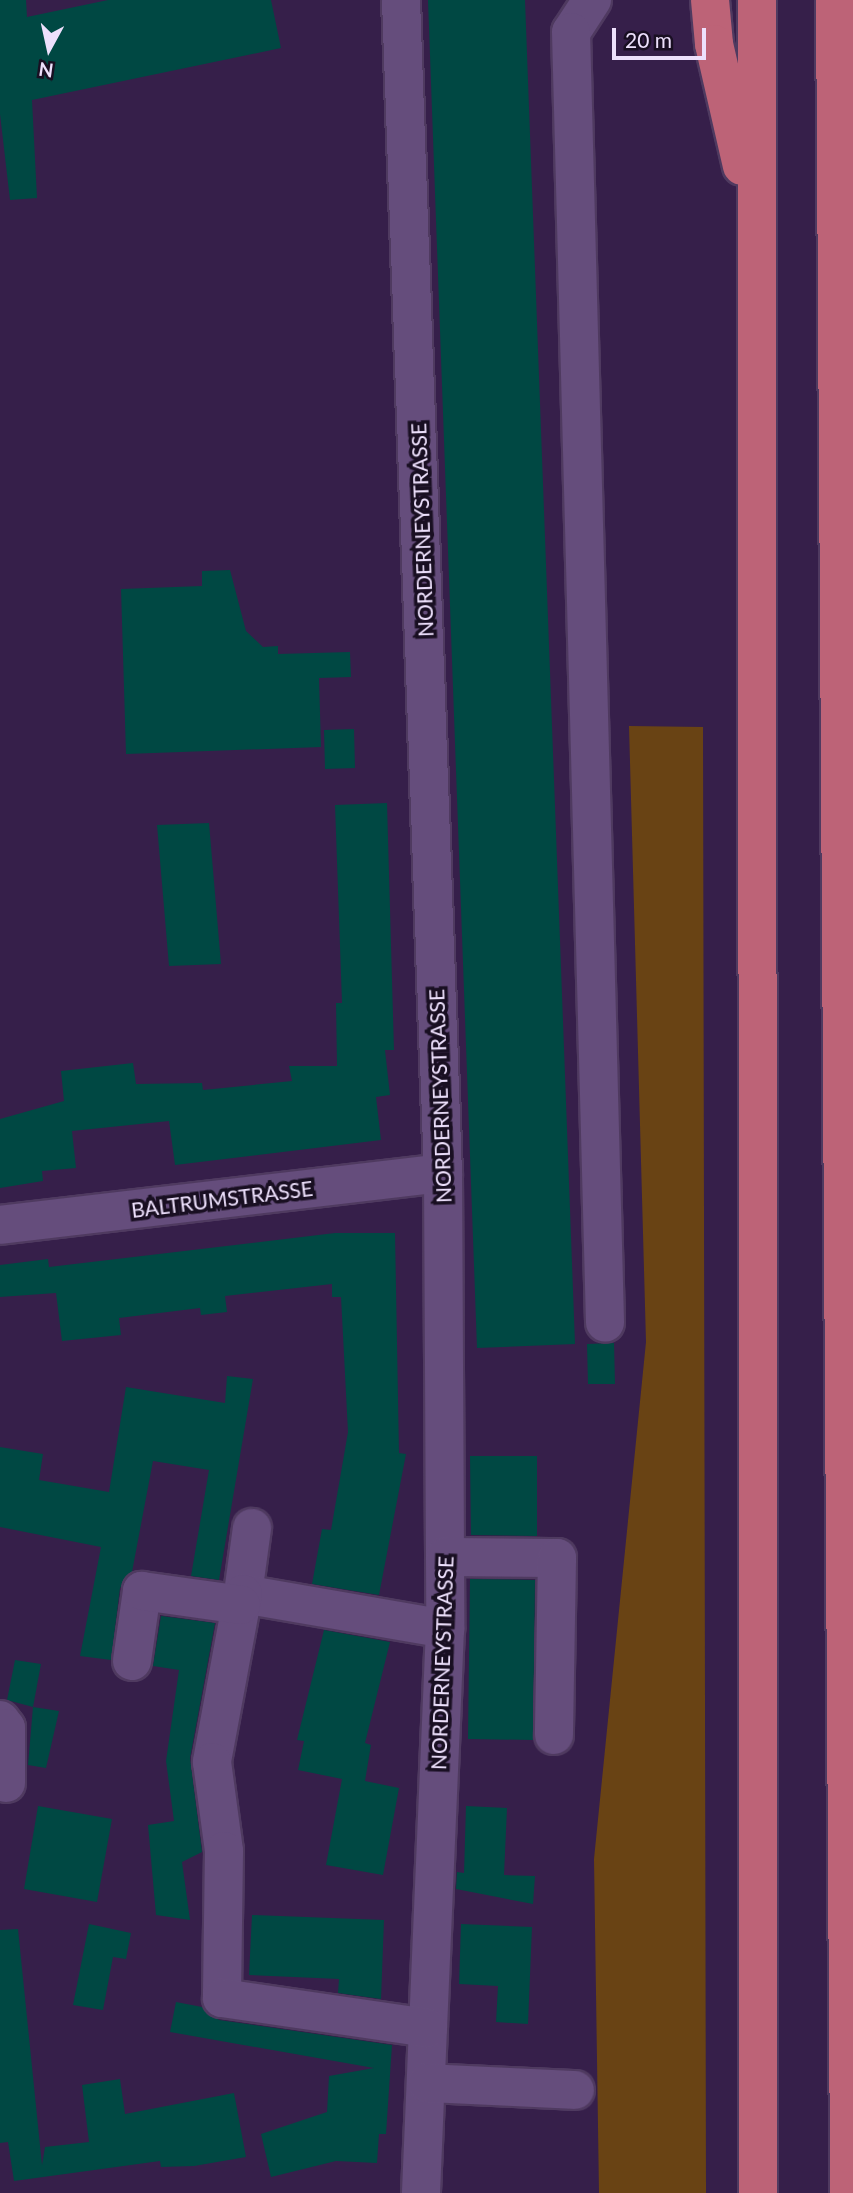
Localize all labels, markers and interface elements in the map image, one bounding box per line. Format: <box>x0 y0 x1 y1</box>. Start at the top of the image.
north arrow <box>14 14 84 84</box>
scale bar <box>615 14 710 58</box>
text: 20 m <box>625 27 672 52</box>
text: N <box>37 58 55 83</box>
street label: NORDERNEYSTRASSE <box>406 423 438 637</box>
street label: NORDERNEYSTRASSE <box>424 989 456 1203</box>
street label: BALTRUMSTRASSE <box>130 1175 314 1223</box>
street label: NORDERNEYSTRASSE <box>426 1556 458 1770</box>

